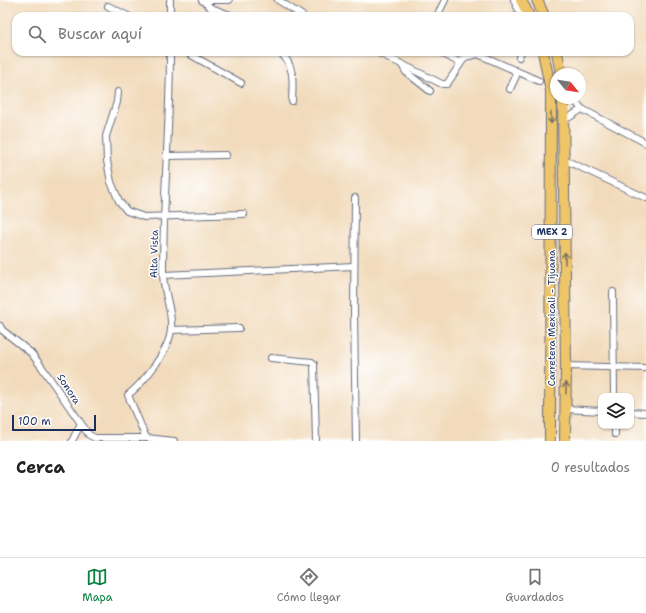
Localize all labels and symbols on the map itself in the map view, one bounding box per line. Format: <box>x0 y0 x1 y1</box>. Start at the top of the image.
north arrow <box>550 68 586 104</box>
one-way arrow <box>547 111 555 124</box>
road number: MEX 2 <box>532 225 572 239</box>
street label: Alta Vista <box>147 229 161 278</box>
street label: Carretera Mexicali - Tijuana <box>545 249 558 386</box>
one-way arrow <box>561 252 569 265</box>
street label: Sonora <box>54 371 84 407</box>
one-way arrow <box>562 382 570 395</box>
scale bar <box>12 413 96 432</box>

